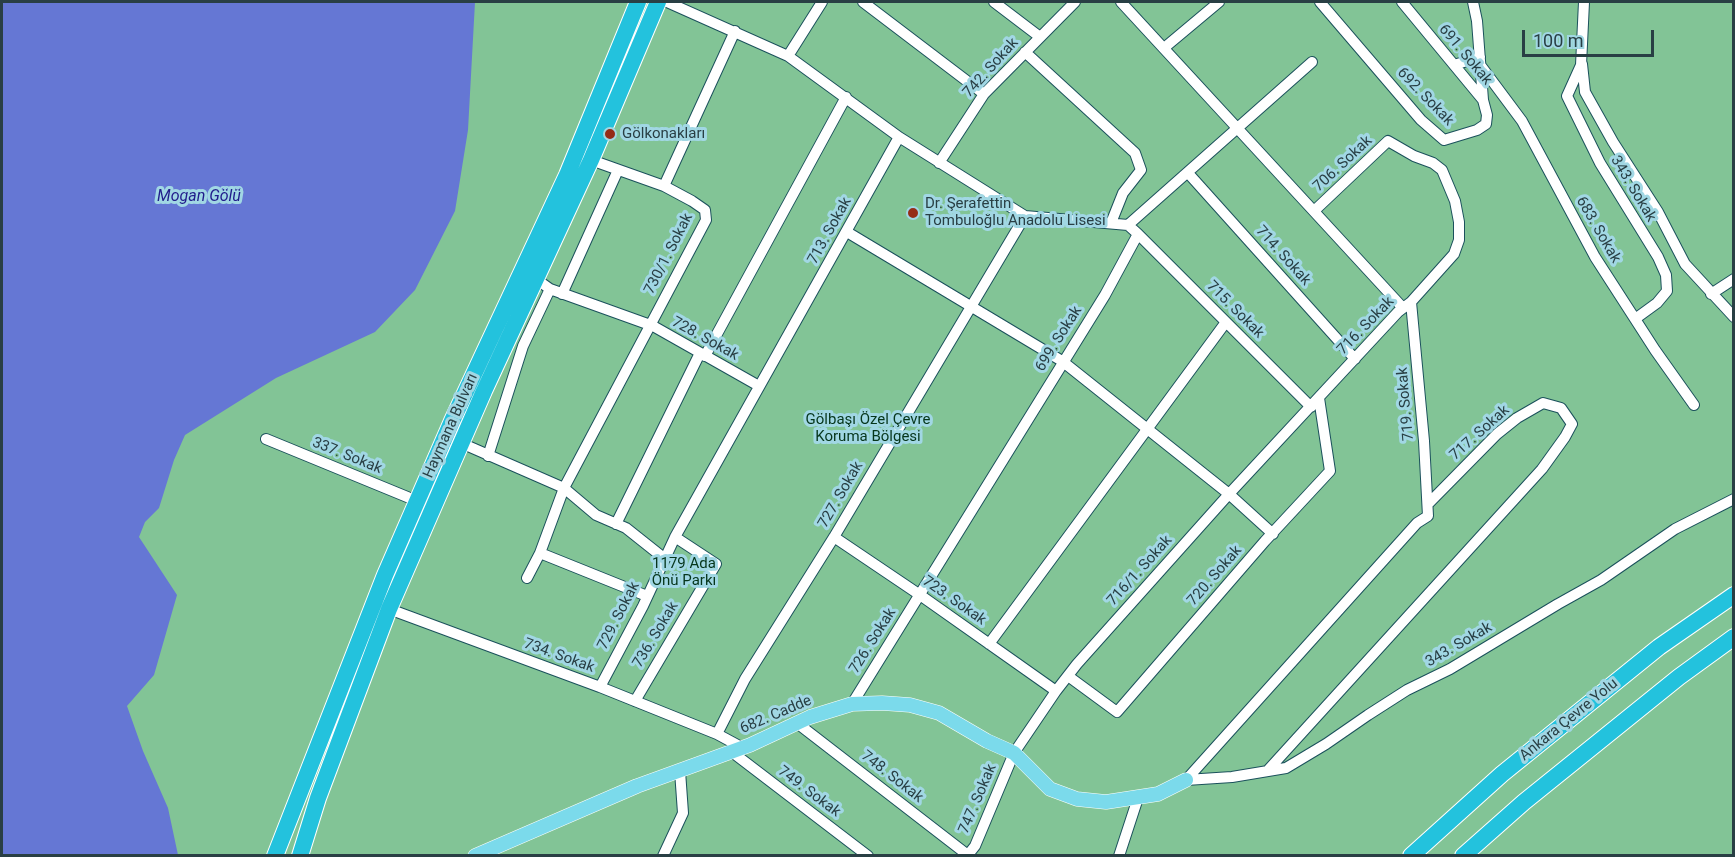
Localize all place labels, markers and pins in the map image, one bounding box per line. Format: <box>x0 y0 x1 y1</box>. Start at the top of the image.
place label: Gölkonakları <box>622 125 705 143</box>
marker: Gölkonakları <box>603 127 617 141</box>
place label: Dr. Şerafettin Tombuloğlu Anadolu Lisesi <box>925 195 1106 230</box>
marker: Dr. Şerafettin Tombuloğlu Anadolu Lisesi <box>906 206 920 220</box>

